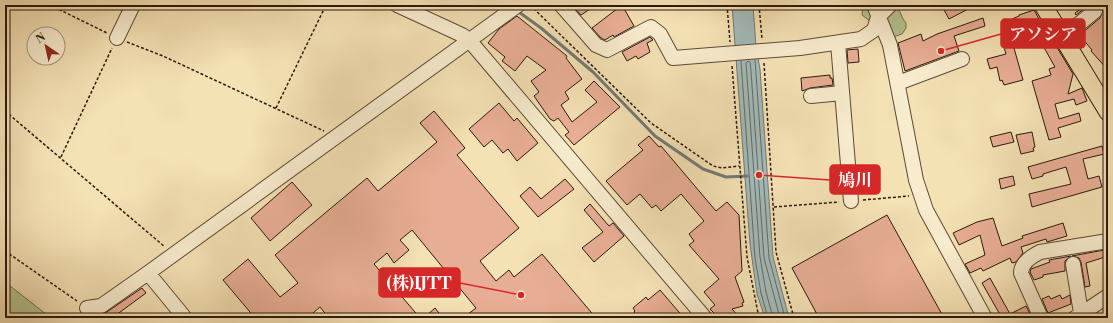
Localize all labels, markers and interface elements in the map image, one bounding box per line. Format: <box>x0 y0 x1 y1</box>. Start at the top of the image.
callout: アソシア <box>1001 19 1085 48</box>
text: アソシア <box>1009 24 1077 46</box>
north arrow <box>26 26 66 66</box>
text: N <box>33 30 49 47</box>
callout: 鳩川 <box>830 165 880 194</box>
text: 鳩川 <box>838 170 872 192</box>
callout: (株)IJTT <box>379 268 460 297</box>
text: (株)IJTT <box>386 273 452 295</box>

